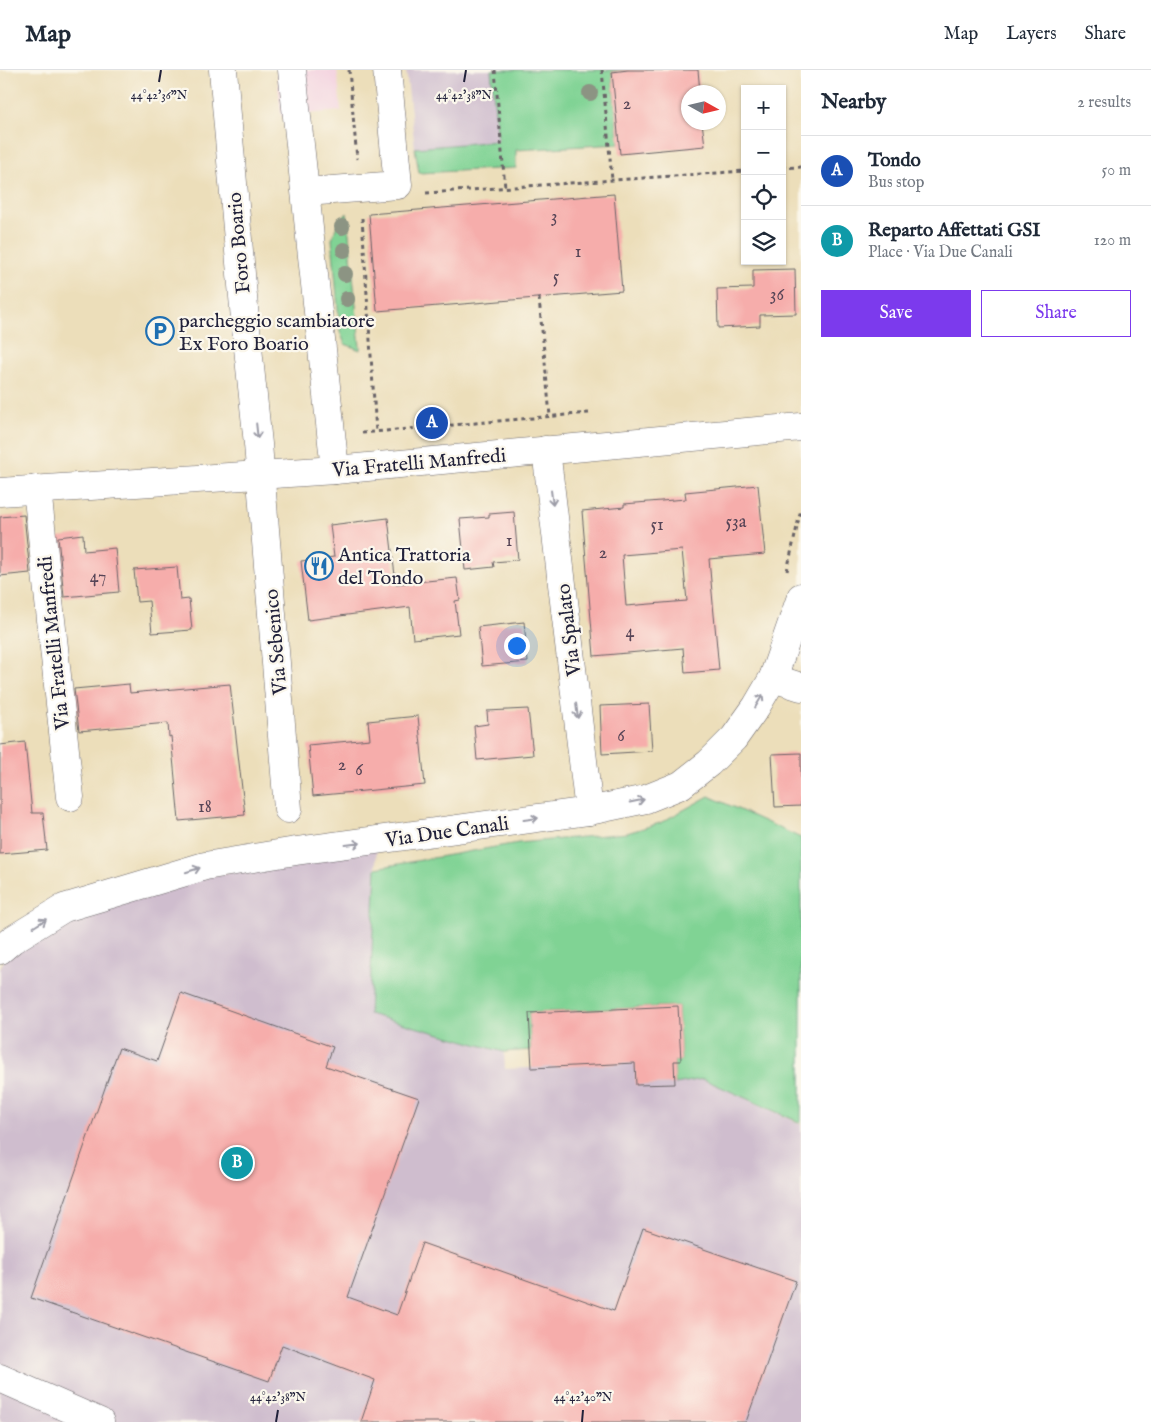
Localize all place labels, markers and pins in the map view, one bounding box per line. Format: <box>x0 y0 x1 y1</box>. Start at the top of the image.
place label: parcheggio scambiatore Ex Foro Boario <box>179 309 375 357</box>
parking icon: parcheggio scambiatore Ex Foro Boario <box>145 316 175 346</box>
pin: A <box>416 404 448 442</box>
place label: Antica Trattoria del Tondo <box>337 543 471 591</box>
restaurant icon: Antica Trattoria del Tondo <box>304 551 334 581</box>
pin: B <box>221 1144 253 1182</box>

